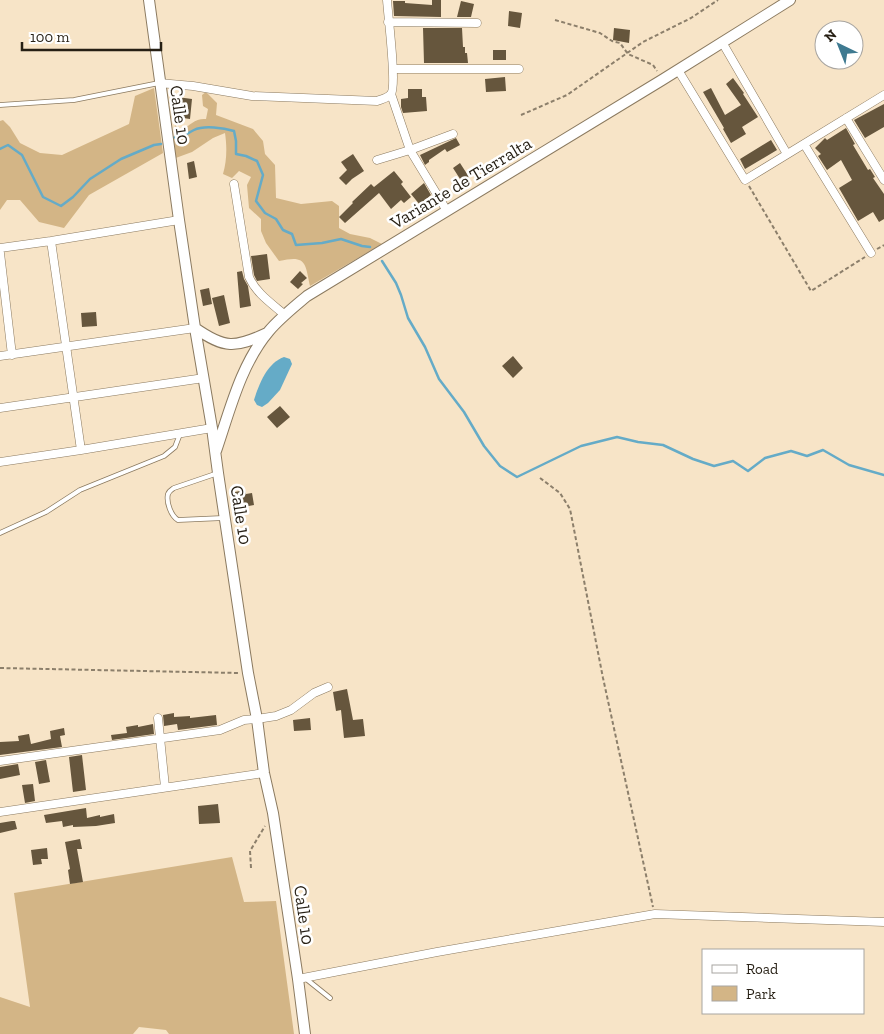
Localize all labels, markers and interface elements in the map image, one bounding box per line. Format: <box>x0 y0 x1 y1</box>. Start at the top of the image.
scale bar <box>22 20 161 52</box>
north arrow <box>814 20 864 70</box>
text: N <box>821 26 840 46</box>
text: 100 m <box>30 28 69 46</box>
street label: Calle 10 <box>165 84 195 146</box>
street label: Variante de Tierralta <box>386 132 536 234</box>
street label: Calle 10 <box>225 484 257 546</box>
street label: Calle 10 <box>289 884 319 946</box>
legend <box>702 949 864 1014</box>
text: Road <box>746 960 779 978</box>
text: Park <box>746 985 776 1003</box>

